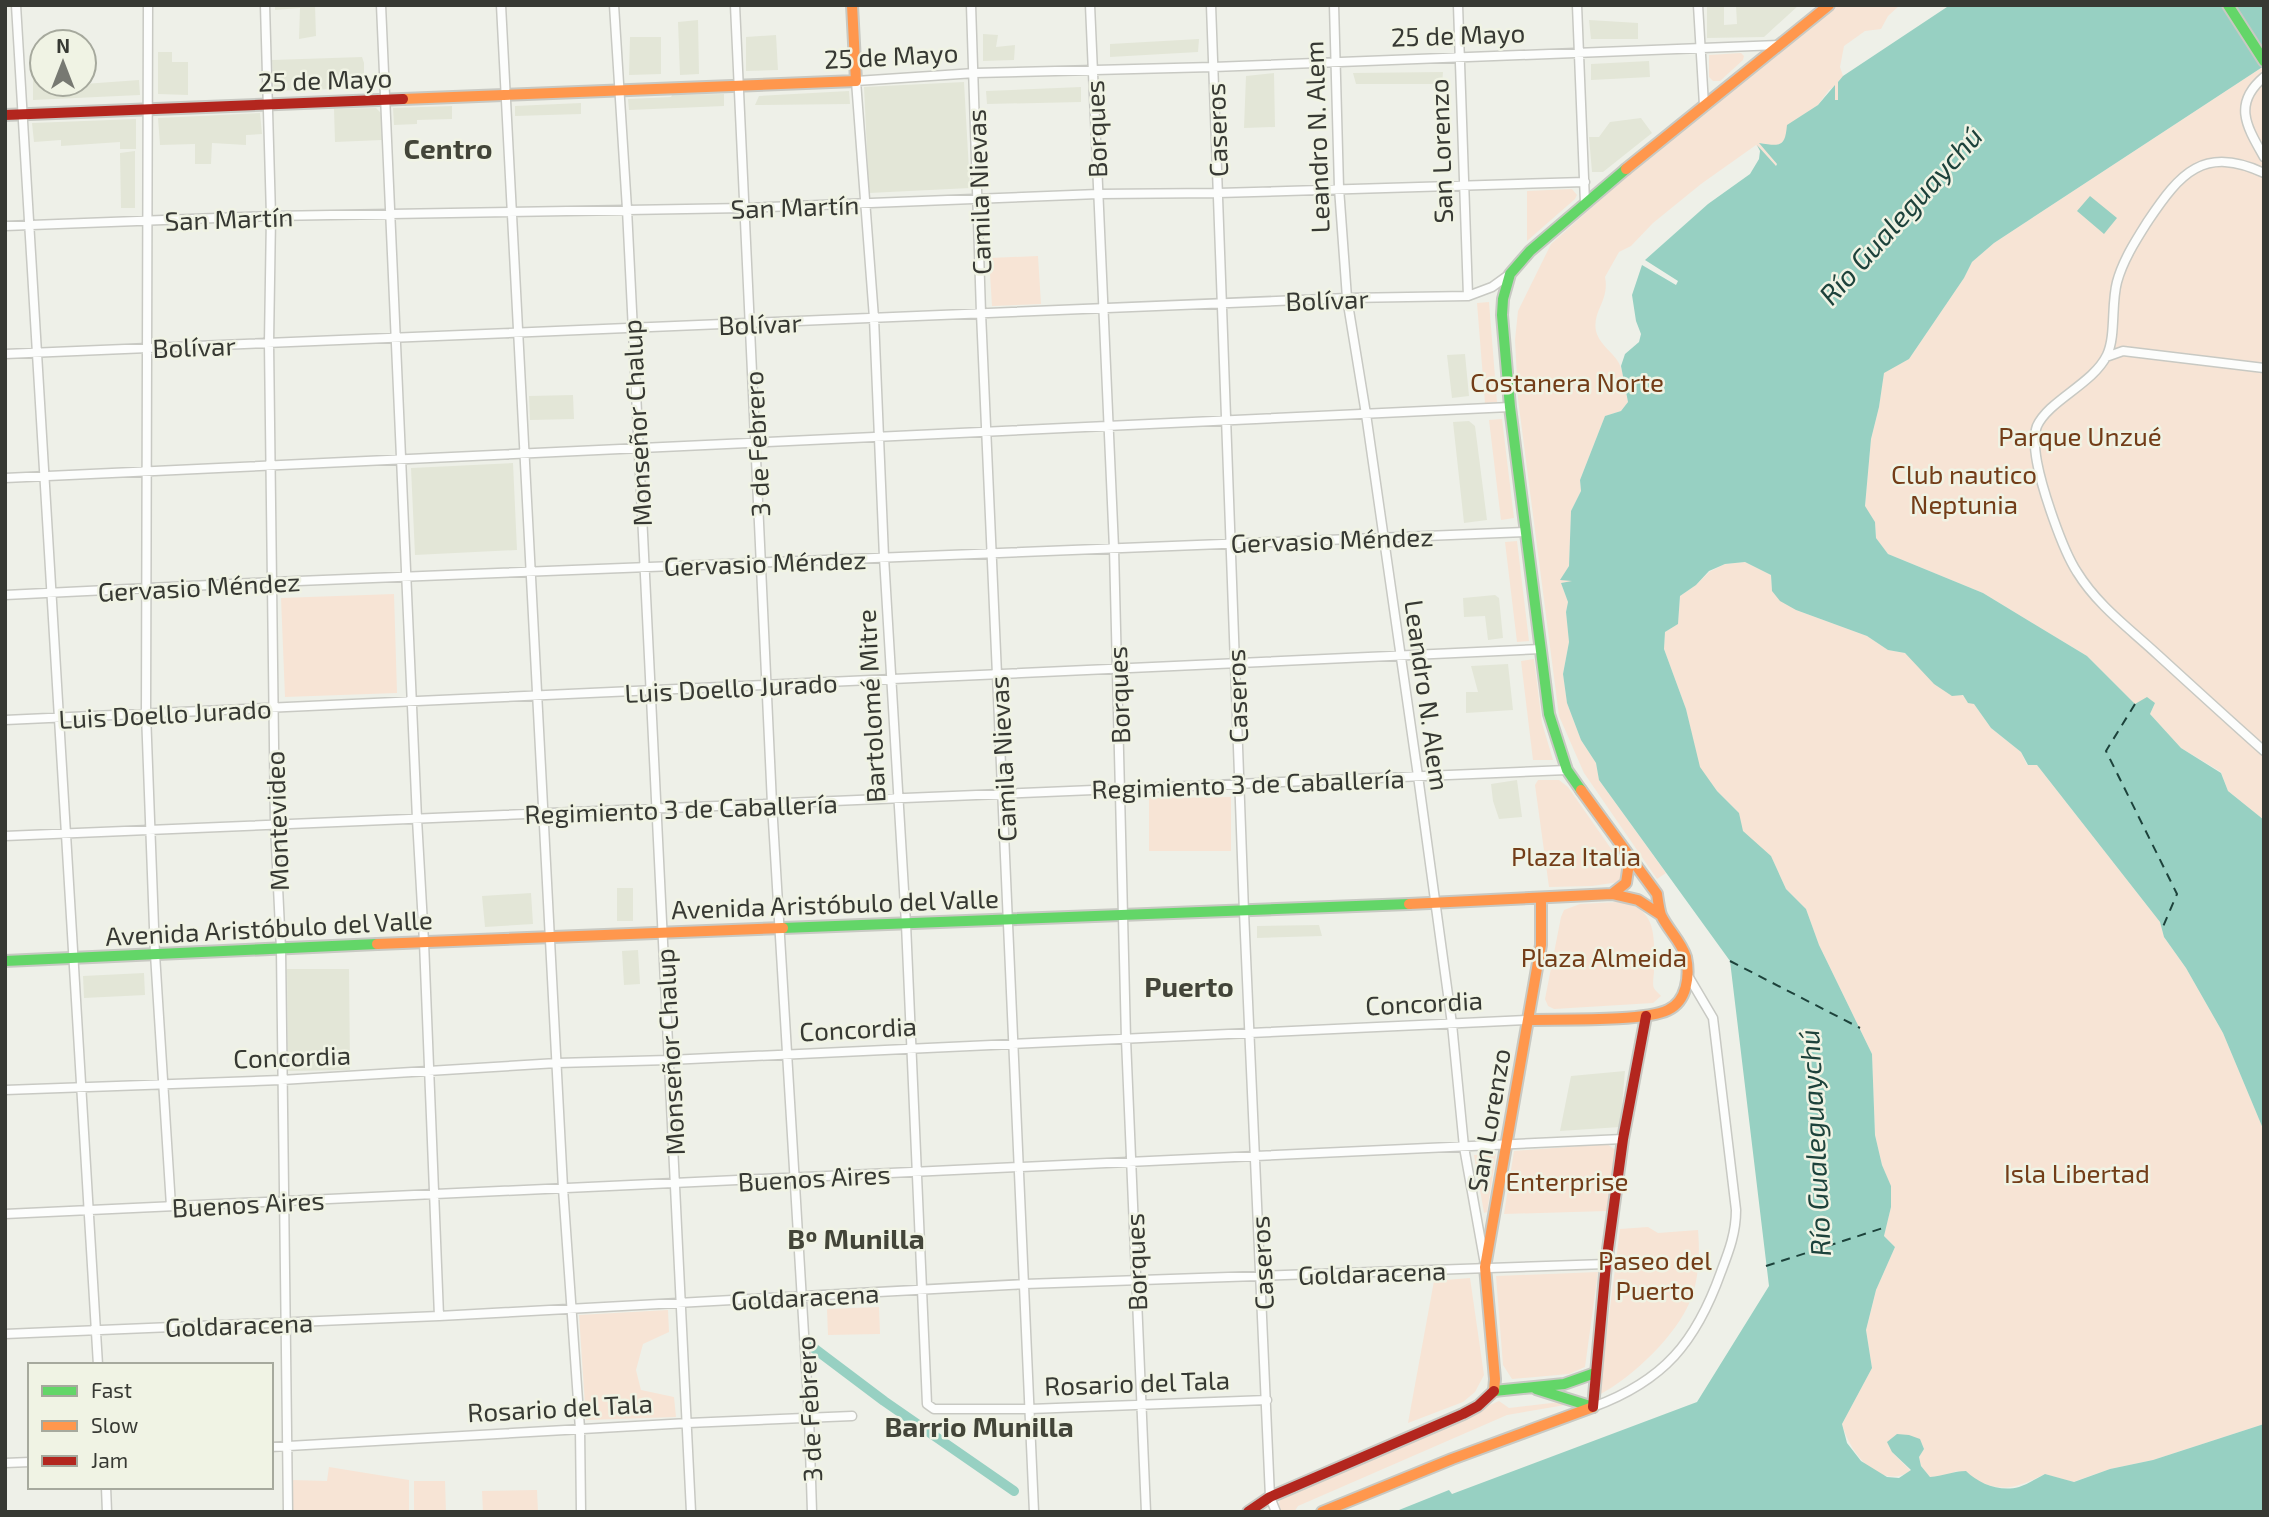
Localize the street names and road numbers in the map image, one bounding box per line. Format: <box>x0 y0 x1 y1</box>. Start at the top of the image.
street label: 25 de Mayo <box>1390 16 1526 52</box>
street label: 25 de Mayo <box>823 36 959 74</box>
street label: Leandro N. Alem <box>1297 40 1335 234</box>
street label: 25 de Mayo <box>257 61 393 97</box>
street label: San Lorenzo <box>1422 78 1458 224</box>
street label: Borques <box>1078 80 1112 178</box>
street label: Caseros <box>1199 82 1233 178</box>
street label: Camila Nievas <box>960 109 996 275</box>
street label: San Martín <box>730 188 860 224</box>
street label: San Martín <box>164 200 294 236</box>
street label: Bolívar <box>1285 282 1369 316</box>
street label: Bolívar <box>718 306 802 340</box>
street label: Monseñor Chalup <box>615 319 657 527</box>
street label: Bolívar <box>152 329 236 363</box>
street label: 3 de Febrero <box>737 370 775 518</box>
street label: Gervasio Méndez <box>1230 520 1434 558</box>
street label: Gervasio Méndez <box>663 543 867 581</box>
street label: Gervasio Méndez <box>97 565 301 607</box>
street label: Leandro N. Alem <box>1399 598 1457 792</box>
street label: Bartolomé Mitre <box>849 608 891 804</box>
street label: Borques <box>1101 646 1135 744</box>
street label: Caseros <box>1219 648 1253 744</box>
street label: Luis Doello Jurado <box>624 666 838 708</box>
street label: Camila Nievas <box>982 675 1022 843</box>
street label: Luis Doello Jurado <box>58 692 272 734</box>
street label: Montevideo <box>258 750 294 892</box>
street label: Regimiento 3 de Caballería <box>1091 762 1405 804</box>
street label: Regimiento 3 de Caballería <box>524 787 838 829</box>
street label: Avenida Aristóbulo del Valle <box>671 882 999 924</box>
street label: Avenida Aristóbulo del Valle <box>104 903 434 951</box>
street label: Monseñor Chalup <box>648 948 690 1156</box>
street label: Concordia <box>1364 983 1484 1021</box>
street label: Concordia <box>798 1009 918 1047</box>
street label: Concordia <box>233 1038 351 1074</box>
street label: San Lorenzo <box>1460 1046 1516 1194</box>
street label: Buenos Aires <box>737 1158 891 1196</box>
street label: Buenos Aires <box>171 1184 325 1222</box>
street label: Borques <box>1118 1213 1152 1311</box>
street label: Caseros <box>1243 1215 1279 1311</box>
street label: Goldaracena <box>1297 1254 1447 1290</box>
street label: Goldaracena <box>730 1277 880 1315</box>
street label: Goldaracena <box>164 1306 314 1342</box>
street label: 3 de Febrero <box>789 1335 827 1483</box>
street label: Rosario del Tala <box>1044 1363 1230 1401</box>
street label: Rosario del Tala <box>466 1387 654 1427</box>

